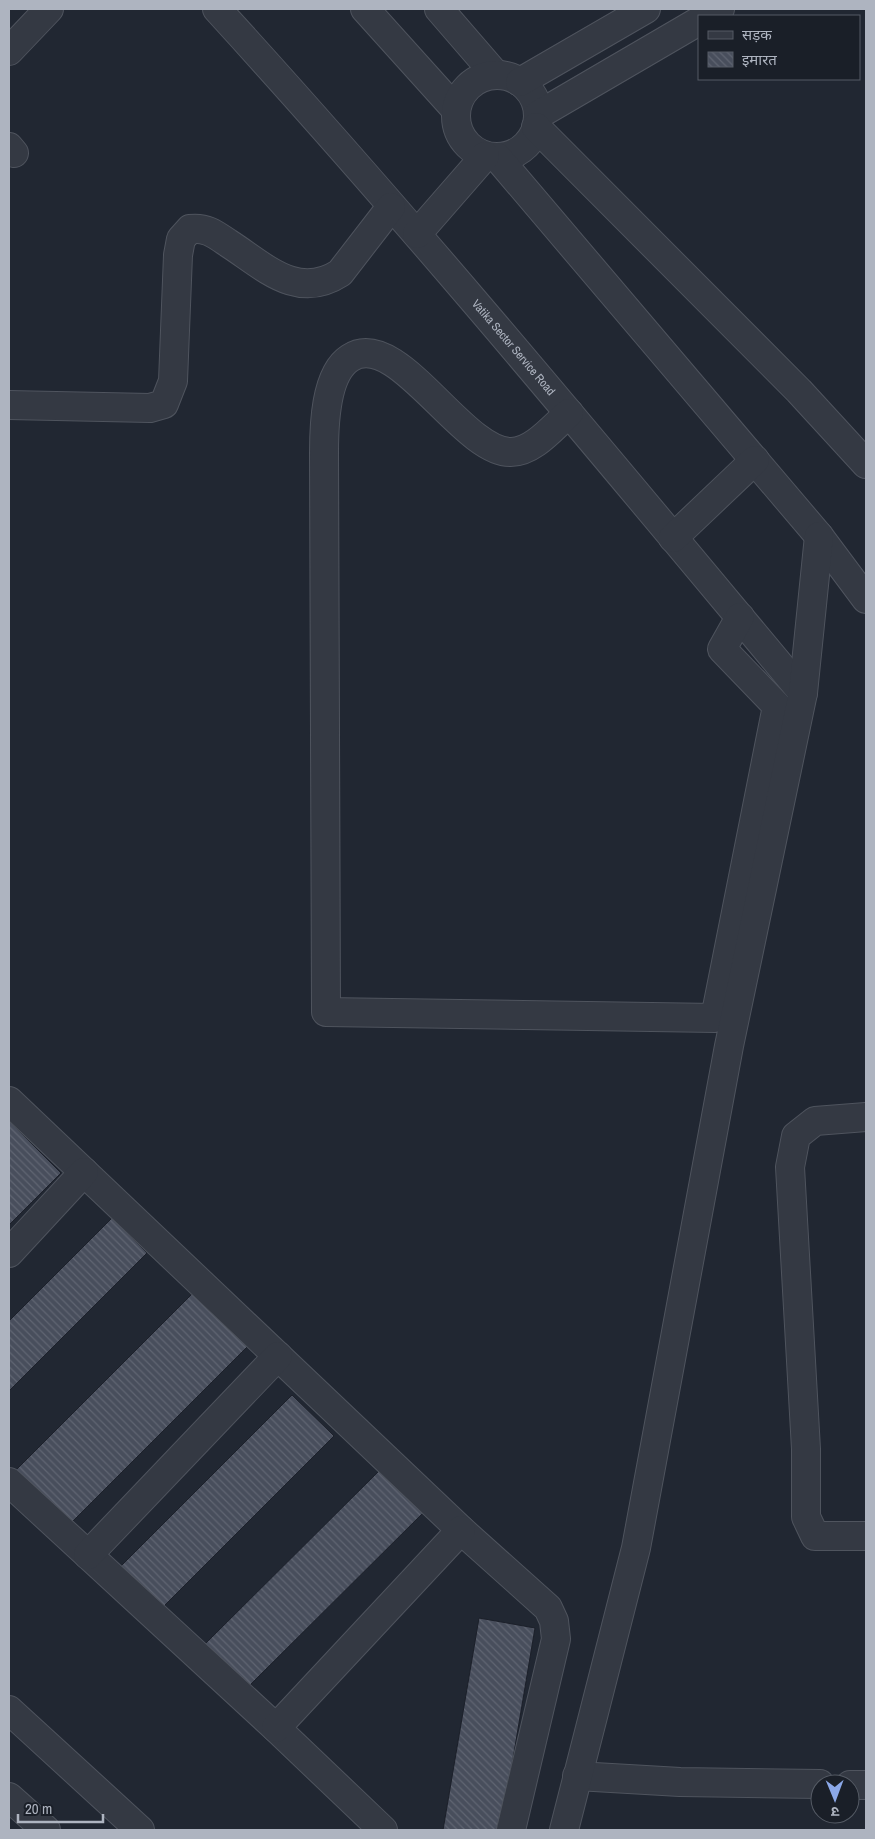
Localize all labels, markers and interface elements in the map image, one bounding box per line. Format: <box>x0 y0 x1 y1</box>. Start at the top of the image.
legend <box>698 15 860 80</box>
text: सड़क <box>742 24 772 45</box>
text: इमारत <box>742 49 777 70</box>
street label: Vatika Sector Service Road <box>468 296 559 399</box>
north arrow <box>810 1774 860 1824</box>
scale bar <box>18 1792 102 1824</box>
text: 20 m <box>25 1798 52 1819</box>
text: उ <box>830 1803 839 1821</box>

